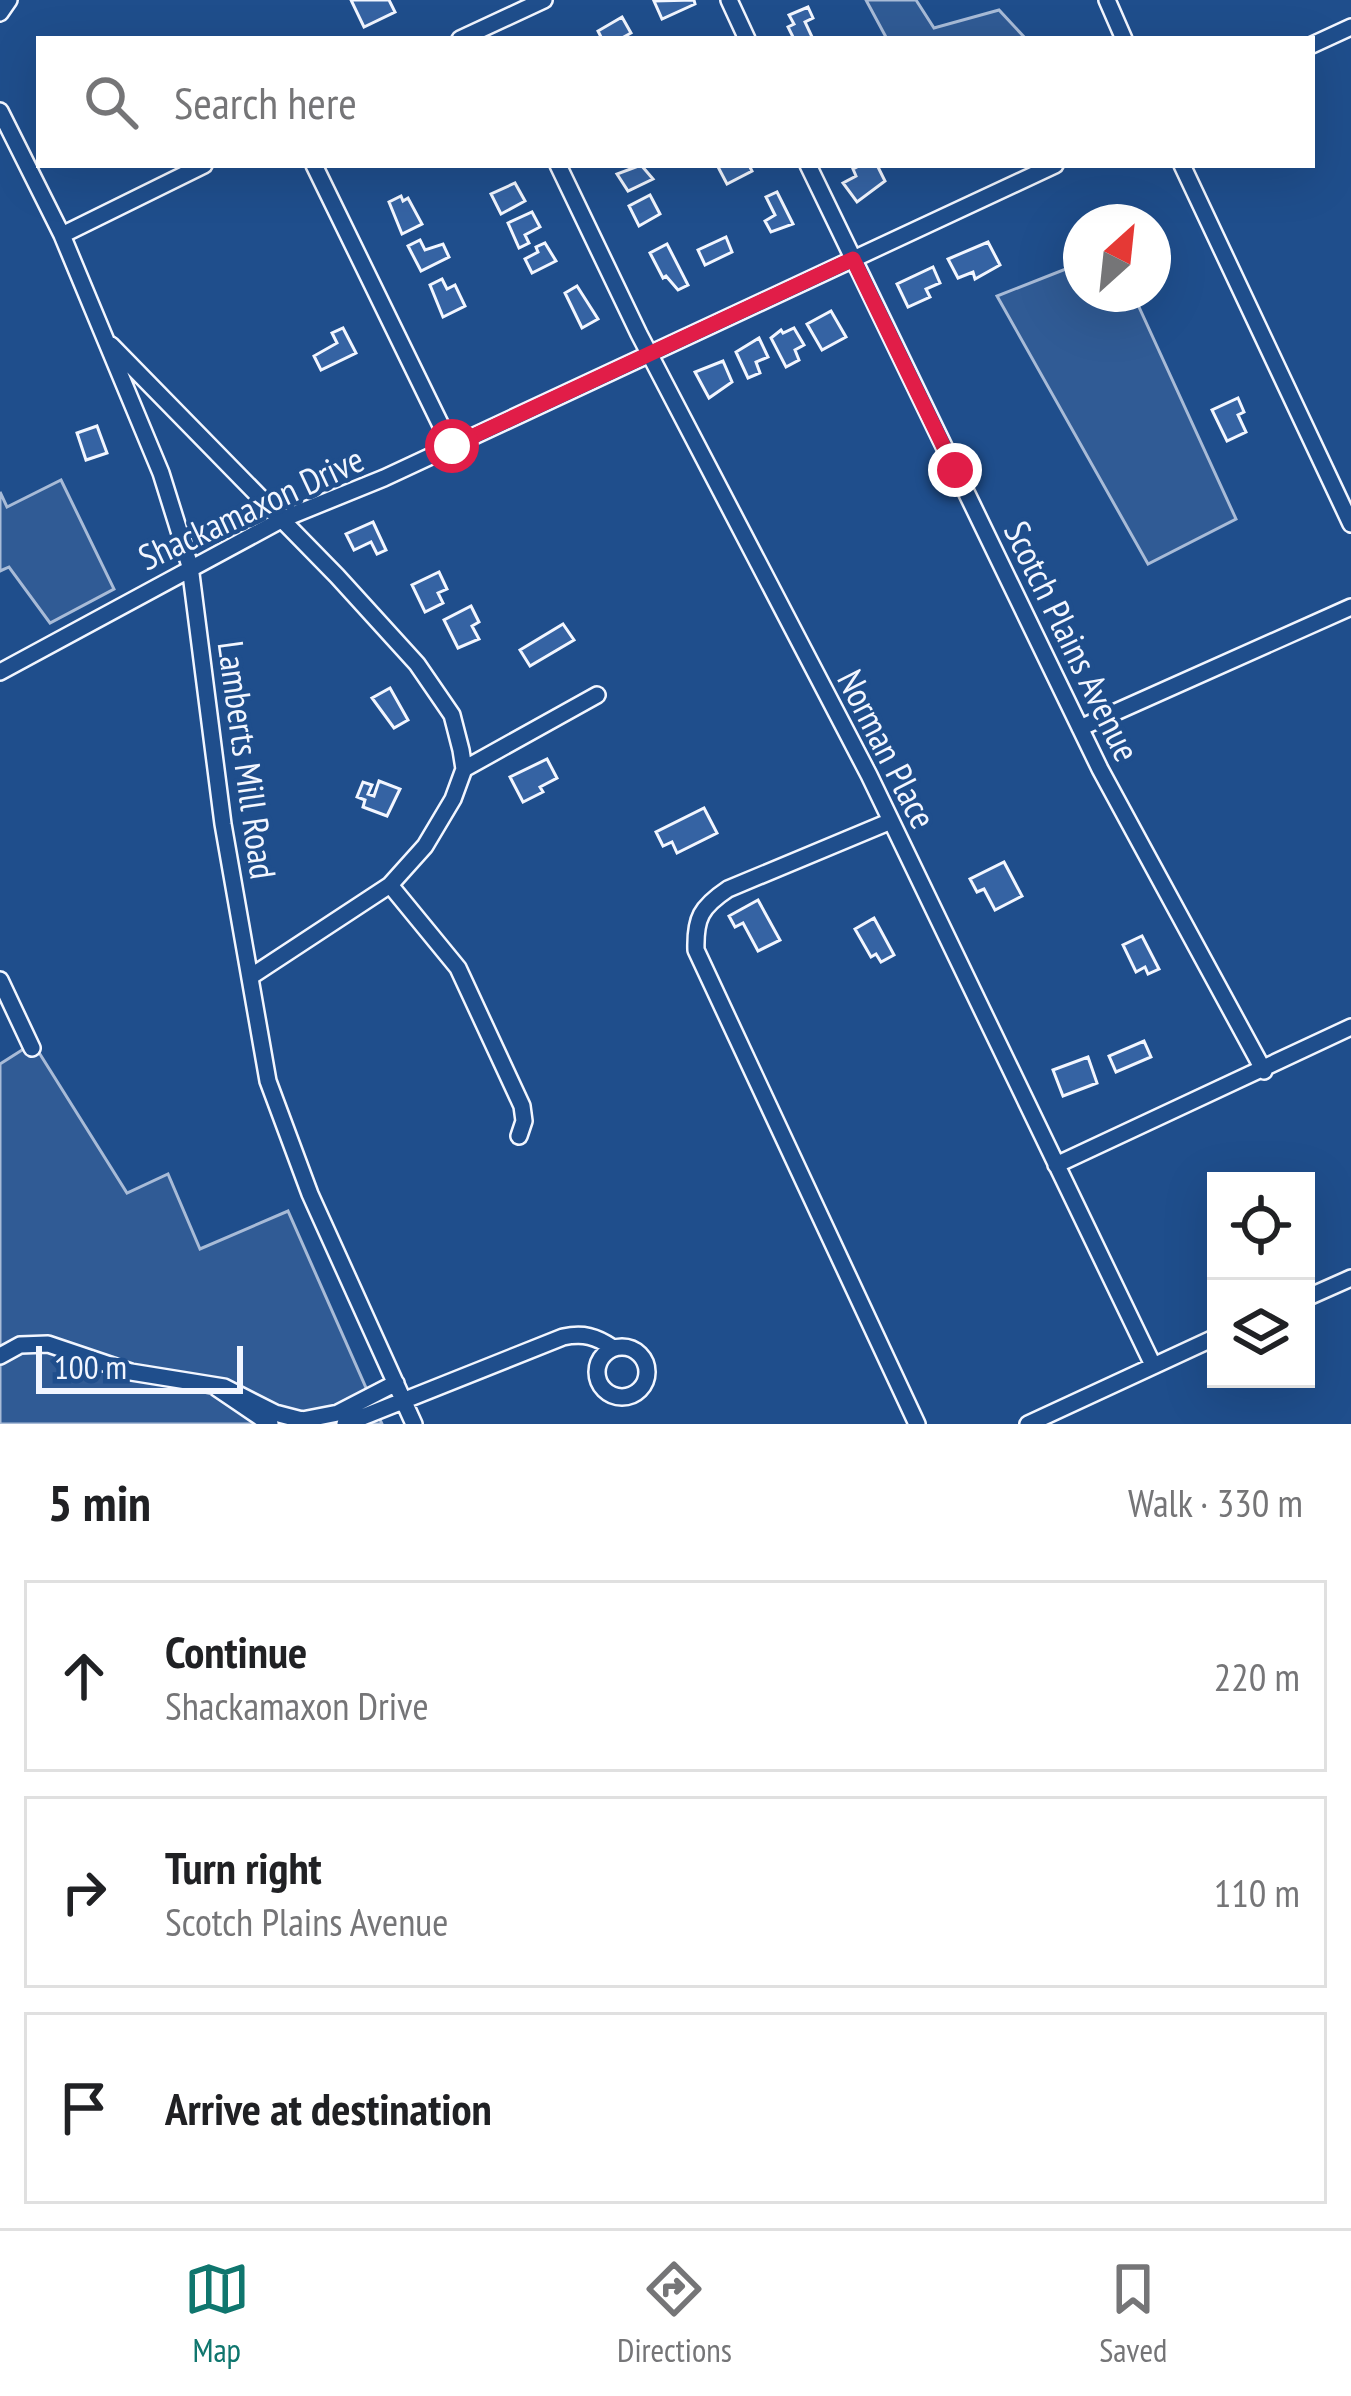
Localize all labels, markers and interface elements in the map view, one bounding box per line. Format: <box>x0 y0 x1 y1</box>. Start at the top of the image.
search box <box>36 36 1315 168</box>
icon: search <box>78 69 144 135</box>
text: Search here <box>174 73 357 131</box>
north arrow <box>1063 204 1171 312</box>
route start <box>425 419 479 473</box>
street label: Shackamaxon Drive <box>131 435 371 580</box>
route end <box>928 443 982 497</box>
street label: Scotch Plains Avenue <box>994 513 1151 769</box>
street label: Lamberts Mill Road <box>208 638 287 882</box>
street label: Norman Place <box>827 661 947 836</box>
map controls <box>1207 1172 1315 1388</box>
button: locate <box>1207 1172 1315 1280</box>
button: layers <box>1207 1280 1315 1388</box>
scale bar <box>36 1340 243 1393</box>
text: 100 m <box>54 1345 127 1388</box>
text: 5 min <box>48 1469 151 1535</box>
text: Walk · 330 m <box>1128 1477 1303 1528</box>
text: Continue <box>165 1622 307 1680</box>
icon: ahead <box>51 1643 117 1709</box>
text: 220 m <box>1214 1651 1300 1702</box>
text: Shackamaxon Drive <box>165 1680 428 1731</box>
text: Turn right <box>165 1838 322 1896</box>
icon: right <box>51 1859 117 1925</box>
text: 110 m <box>1214 1867 1300 1918</box>
text: Scotch Plains Avenue <box>165 1896 448 1947</box>
icon: arrive <box>51 2075 117 2141</box>
text: Arrive at destination <box>165 2079 492 2137</box>
tab: Map <box>184 2256 250 2371</box>
tab: Directions <box>617 2256 732 2371</box>
tab: Saved <box>1099 2256 1167 2371</box>

